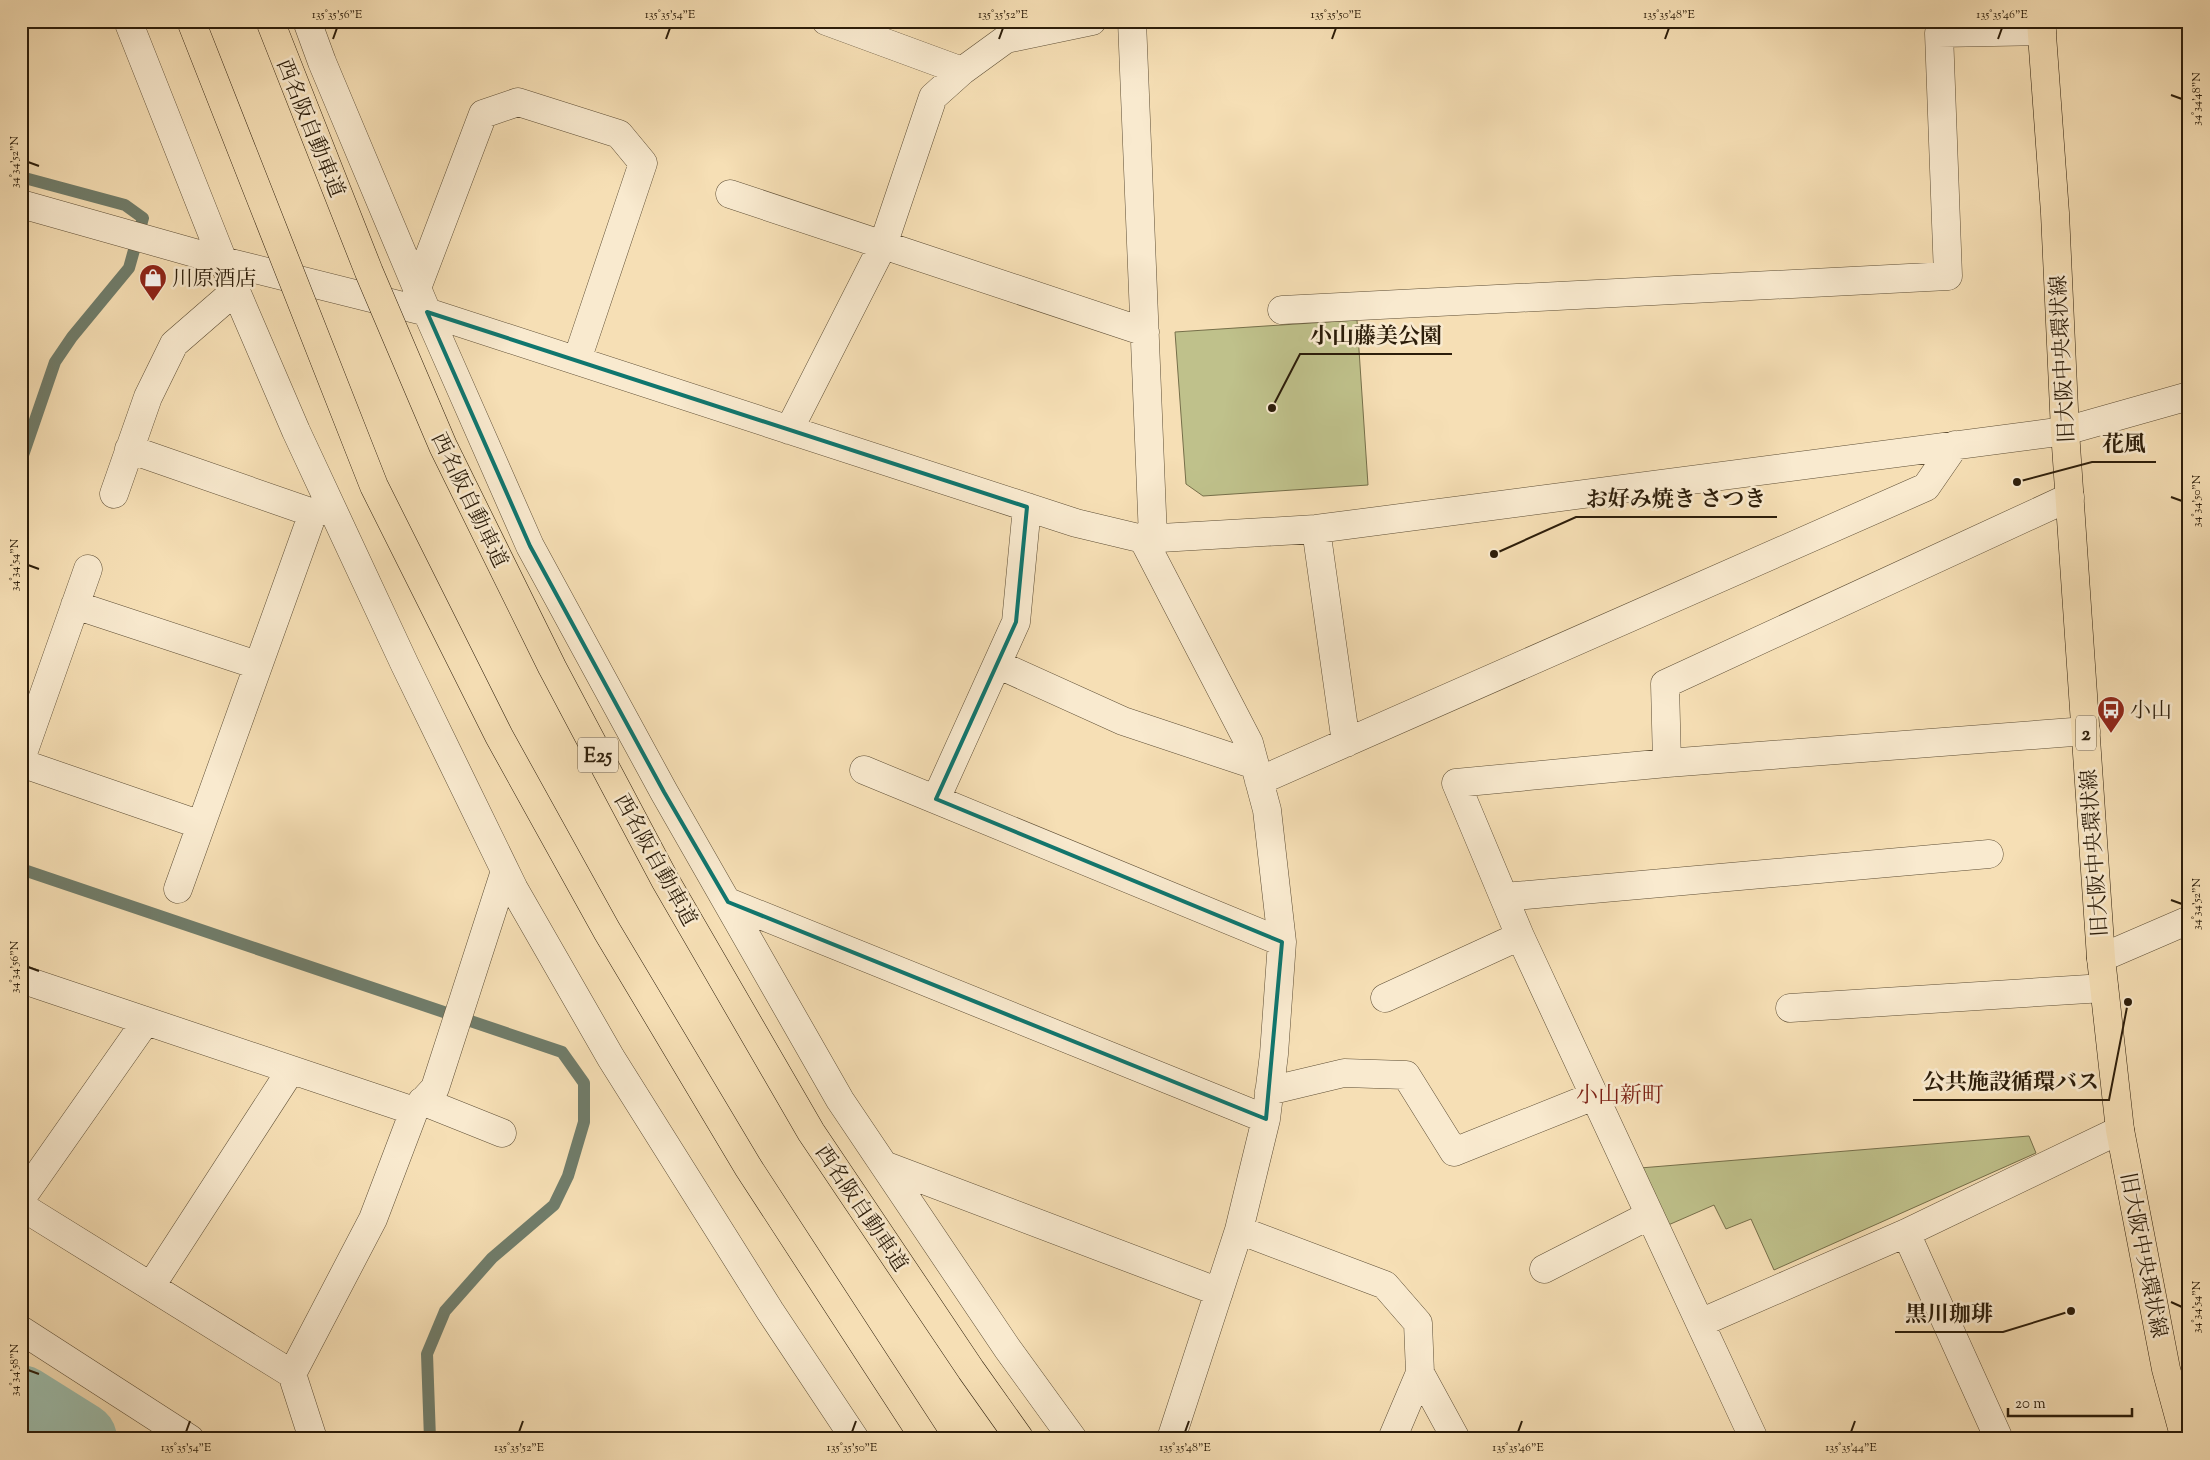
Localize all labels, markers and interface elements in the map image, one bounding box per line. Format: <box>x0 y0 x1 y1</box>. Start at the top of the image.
text: 135°35'56"E <box>312 6 363 24</box>
text: 135°35'54"E <box>645 6 696 24</box>
text: 135°35'52"E <box>978 6 1029 24</box>
text: 135°35'50"E <box>1311 6 1362 24</box>
text: 135°35'48"E <box>1643 6 1696 24</box>
text: 135°35'46"E <box>1976 6 2028 24</box>
street label: 西名阪自動車道 <box>268 55 351 203</box>
text: 34°34'48"N <box>2188 72 2206 126</box>
text: 34°34'52"N <box>6 136 24 188</box>
shop icon: 川原酒店 <box>138 263 168 302</box>
place label: 川原酒店 <box>172 265 256 295</box>
street label: 旧大阪中央環状線 <box>2045 274 2083 444</box>
callout: 小山藤美公園 <box>1300 317 1452 354</box>
text: 小山藤美公園 <box>1310 322 1442 354</box>
callout: 花風 <box>2092 425 2156 462</box>
street label: 西名阪自動車道 <box>423 428 514 574</box>
text: 花風 <box>2102 430 2146 462</box>
text: 34°34'50"N <box>2188 474 2206 527</box>
callout: お好み焼き さつき <box>1576 480 1777 517</box>
text: お好み焼き さつき <box>1586 485 1766 517</box>
text: 34°34'54"N <box>6 538 24 591</box>
bus stop icon: 小山 <box>2096 695 2126 734</box>
place label: 小山 <box>2130 697 2172 727</box>
road number: 2 <box>2076 716 2096 750</box>
road number: E25 <box>578 738 618 772</box>
street label: 旧大阪中央環状線 <box>2075 768 2117 938</box>
street label: 西名阪自動車道 <box>605 789 703 933</box>
text: 34°34'52"N <box>2188 878 2206 930</box>
text: 34°34'56"N <box>6 940 24 993</box>
callout: 公共施設循環バス <box>1913 1063 2109 1100</box>
text: 公共施設循環バス <box>1923 1068 2099 1100</box>
district label: 小山新町 <box>1576 1081 1664 1113</box>
street label: 西名阪自動車道 <box>807 1140 914 1278</box>
street label: 旧大阪中央環状線 <box>2111 1170 2173 1341</box>
text: 34°34'54"N <box>2188 1280 2206 1333</box>
callout: 黒川珈琲 <box>1895 1295 2003 1332</box>
text: 黒川珈琲 <box>1905 1300 1993 1332</box>
text: 34°34'58"N <box>6 1343 24 1396</box>
scale bar <box>2008 1385 2131 1417</box>
text: 20 m <box>2015 1394 2046 1415</box>
text: 135°35'54"E <box>161 1439 212 1457</box>
text: 135°35'52"E <box>494 1439 545 1457</box>
text: 135°35'50"E <box>827 1439 878 1457</box>
text: 135°35'48"E <box>1159 1439 1212 1457</box>
text: 135°35'46"E <box>1492 1439 1544 1457</box>
text: 135°35'44"E <box>1825 1439 1877 1457</box>

